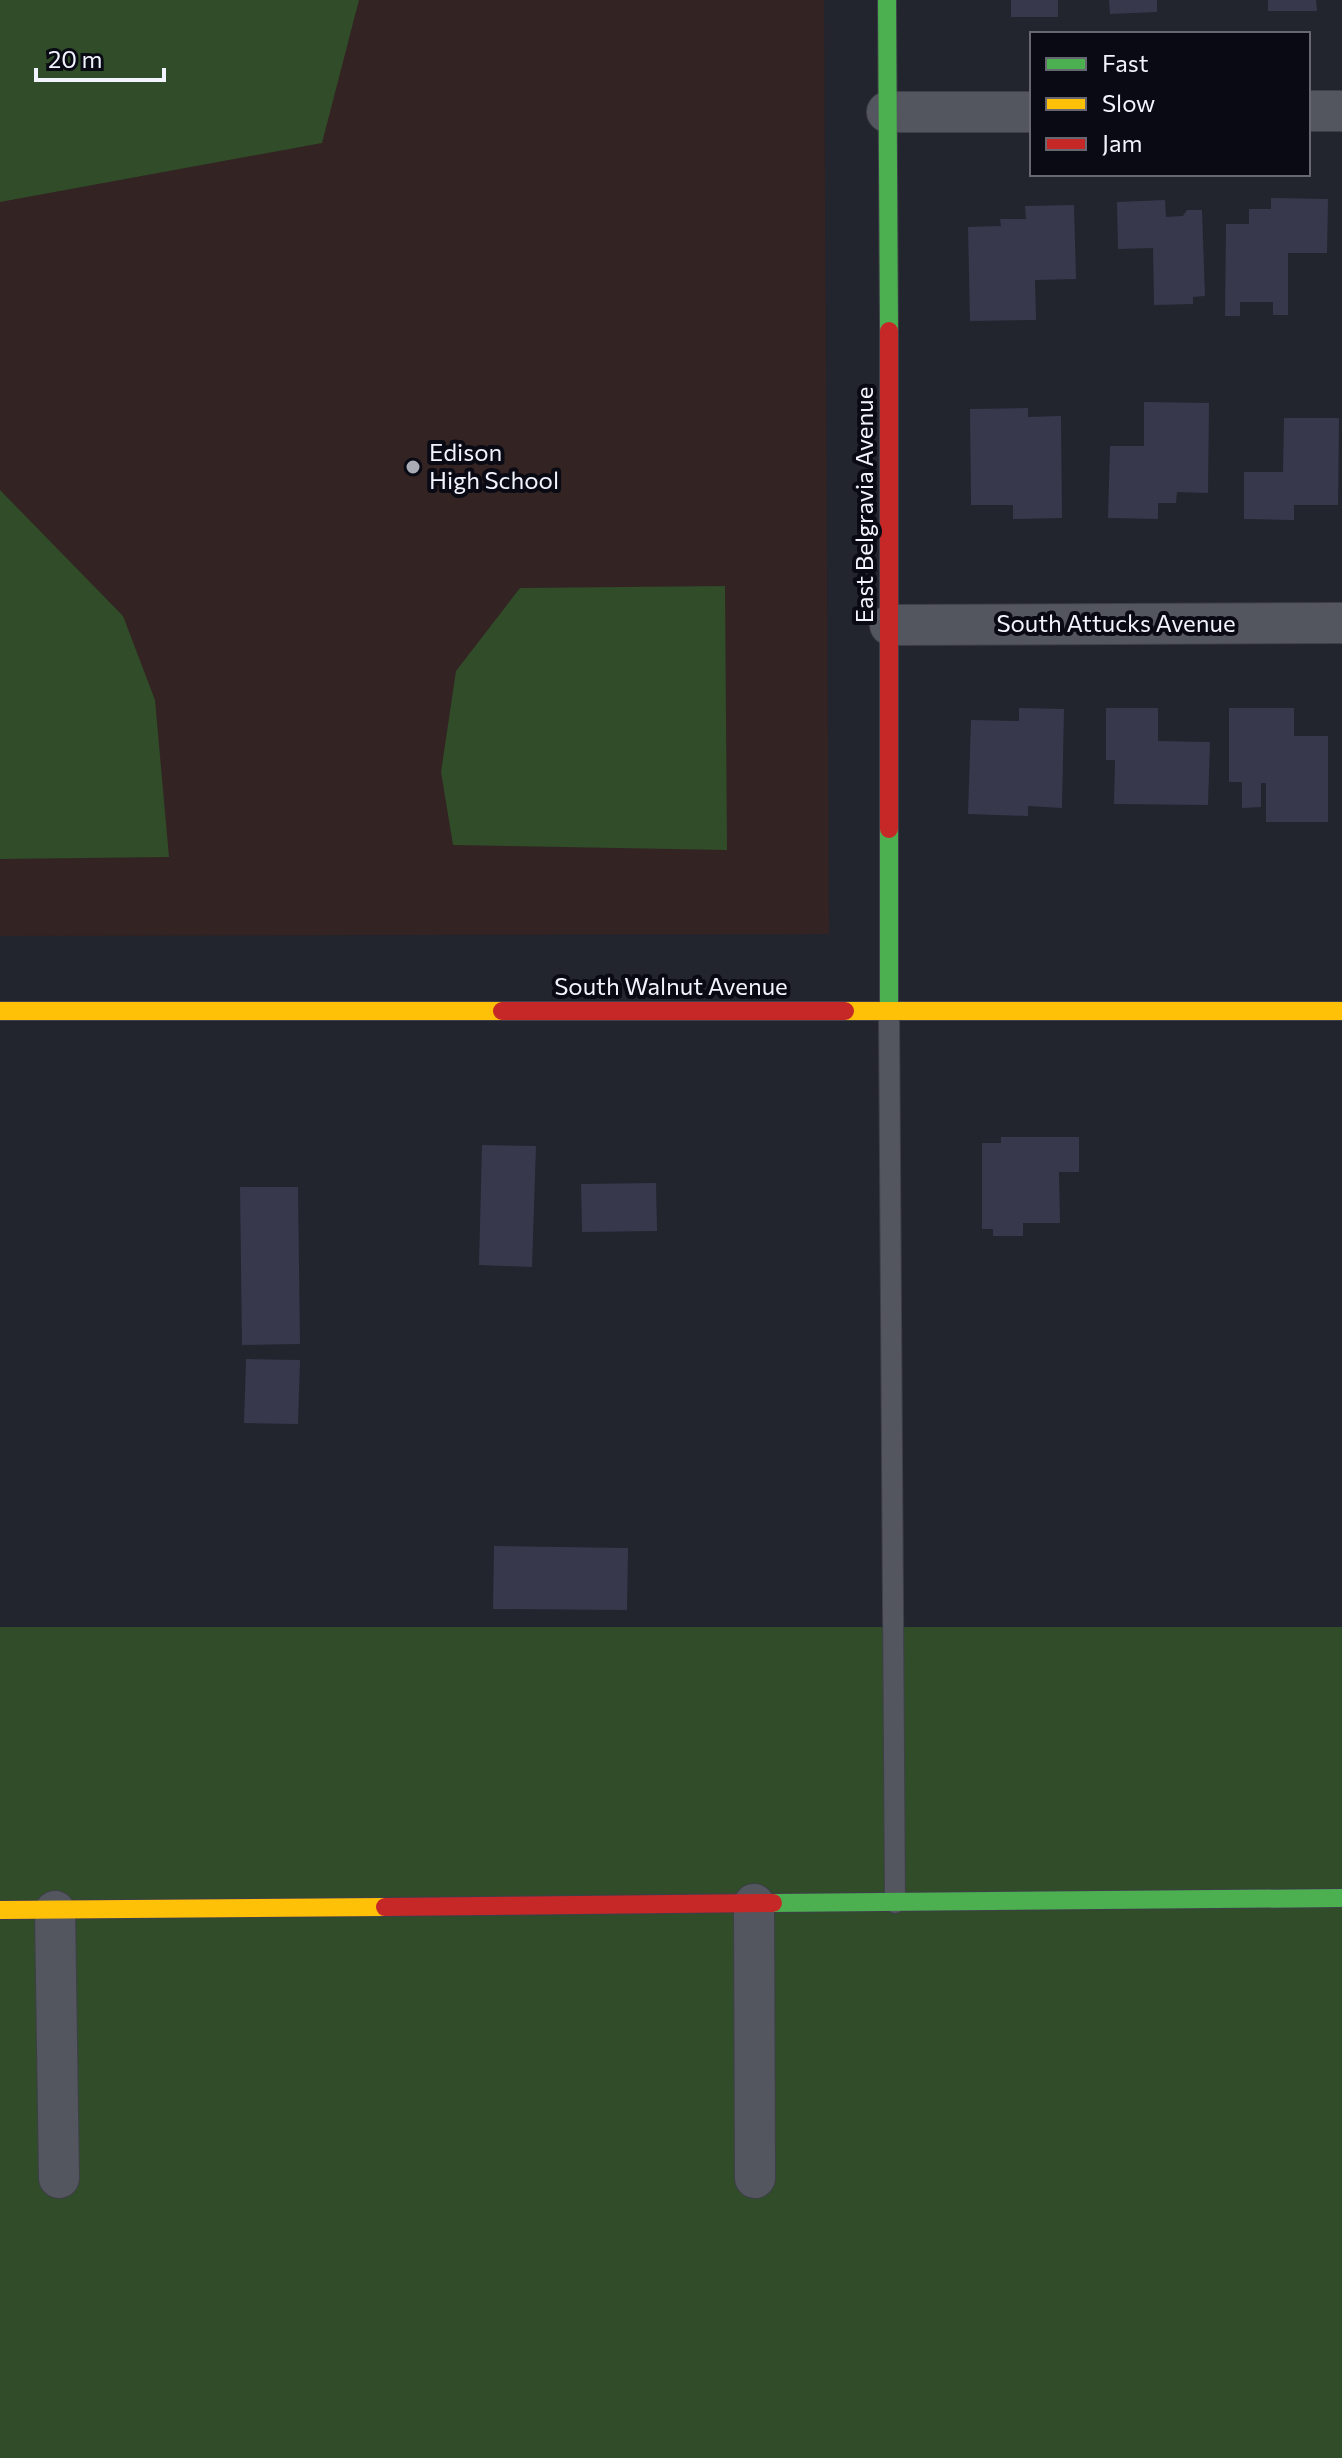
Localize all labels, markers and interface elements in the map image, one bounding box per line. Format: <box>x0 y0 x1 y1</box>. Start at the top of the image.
scale bar <box>36 32 164 82</box>
legend <box>1030 32 1310 176</box>
text: 20 m <box>48 44 102 73</box>
text: Fast <box>1102 48 1149 77</box>
text: Slow <box>1102 88 1155 117</box>
text: Jam <box>1102 128 1142 157</box>
street label: East Belgravia Avenue <box>849 387 878 623</box>
place label: Edison High School <box>429 437 559 494</box>
marker: Edison High School <box>404 458 422 476</box>
street label: South Attucks Avenue <box>996 608 1236 637</box>
street label: South Walnut Avenue <box>554 971 788 1000</box>

